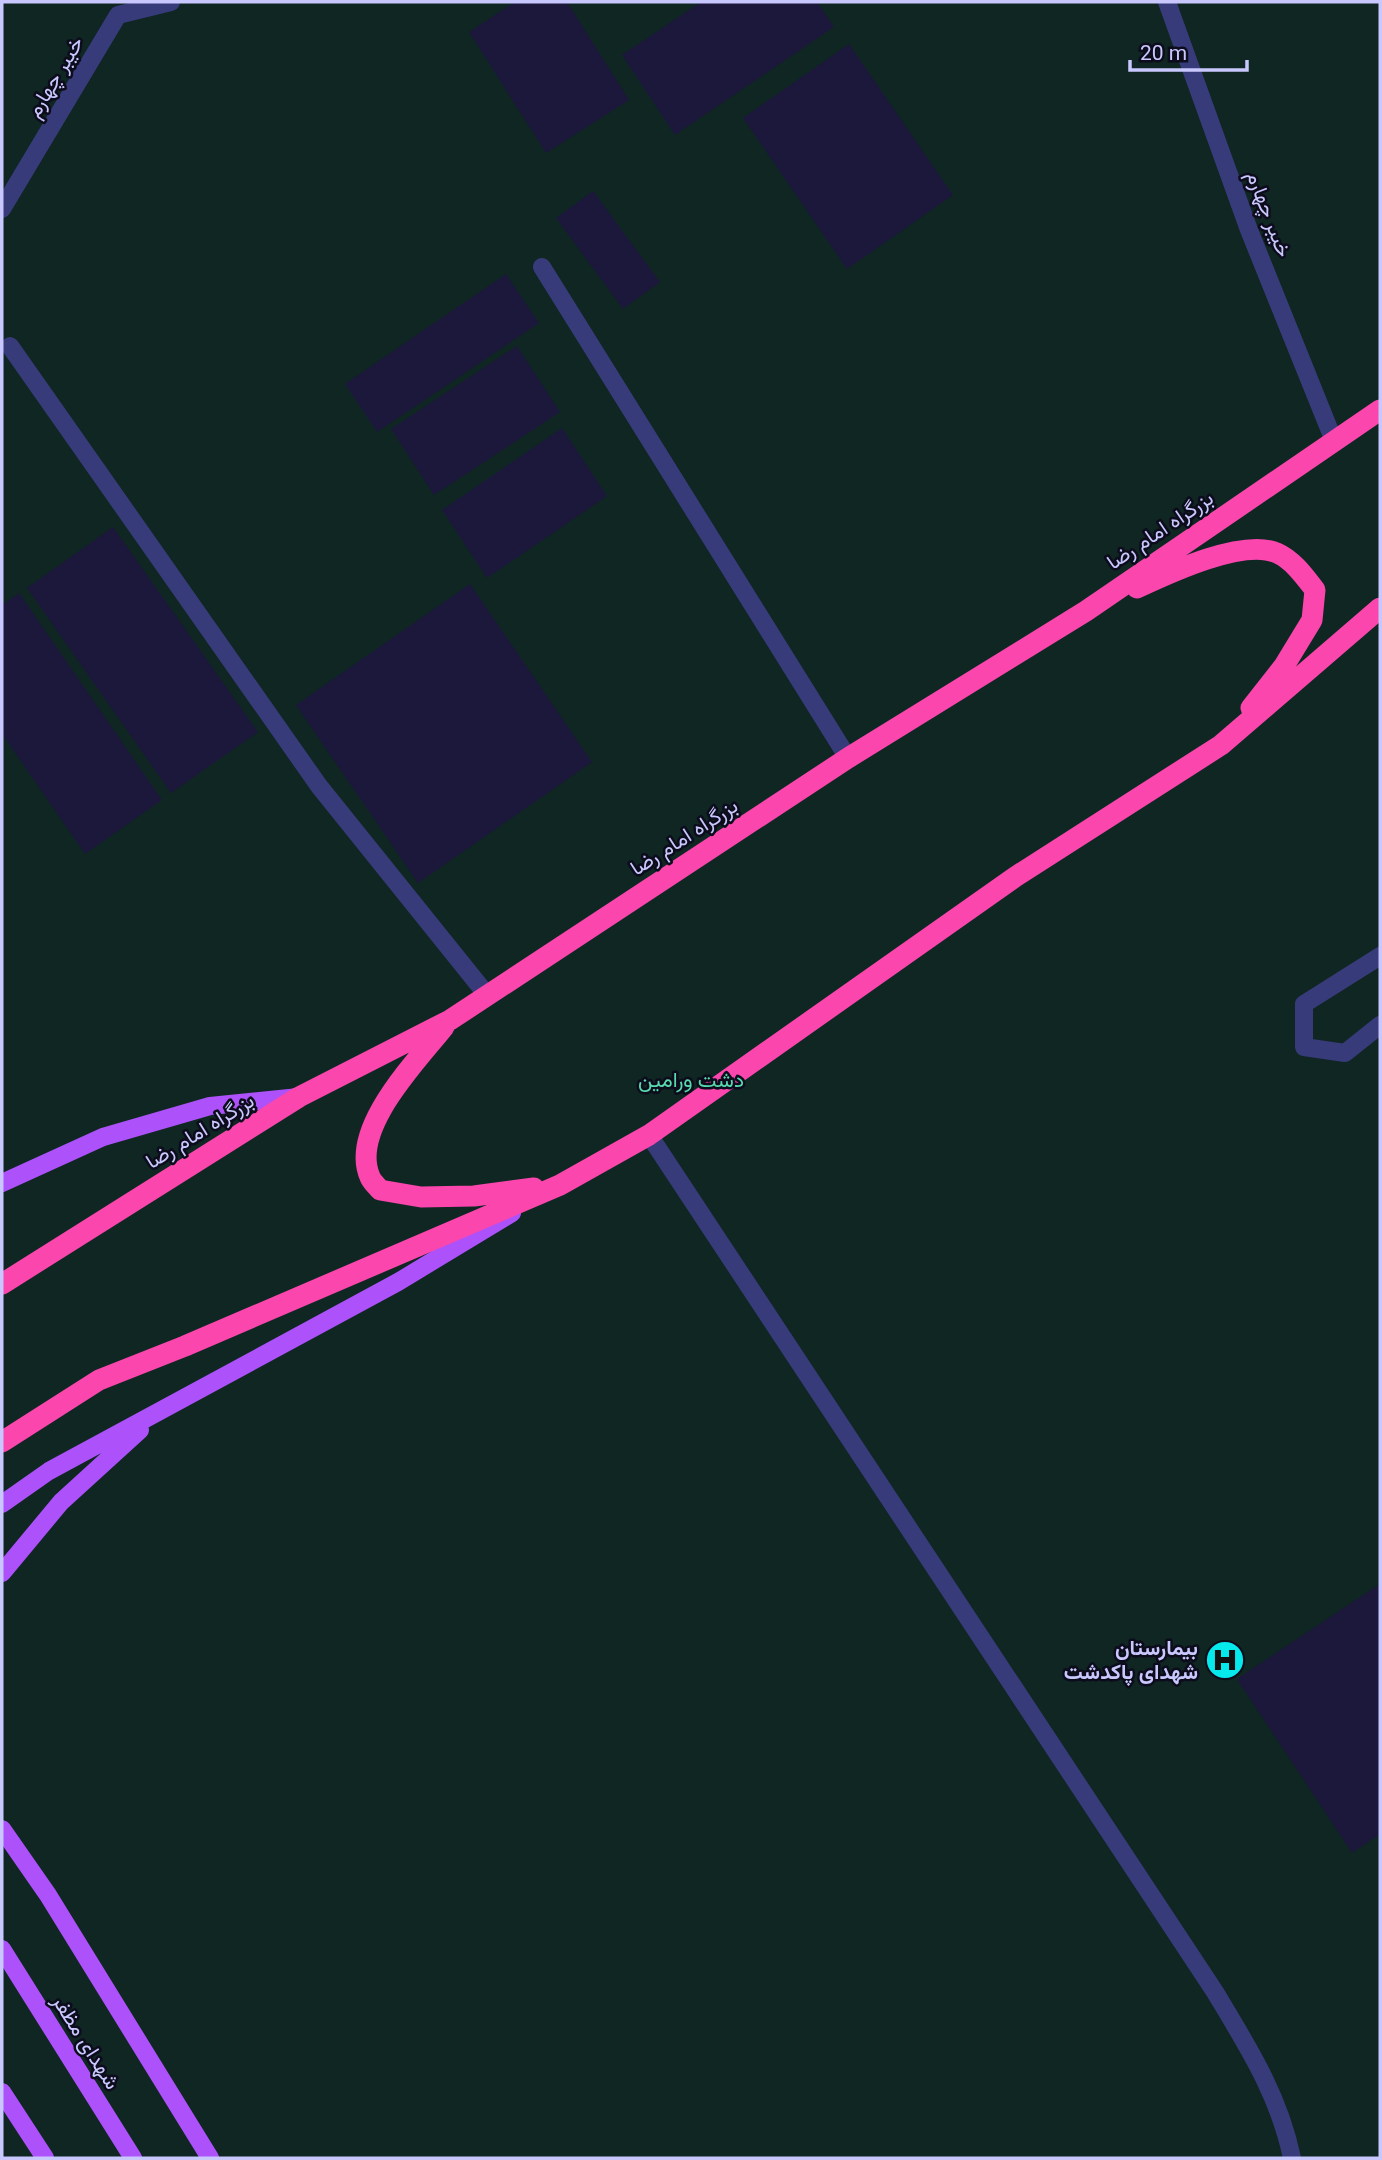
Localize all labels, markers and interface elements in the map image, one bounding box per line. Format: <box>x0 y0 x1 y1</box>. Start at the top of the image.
scale bar <box>1130 28 1247 72</box>
street label: خیبر چهارم <box>21 32 90 123</box>
text: 20 m <box>1140 41 1187 65</box>
street label: خیبر چهارم <box>1240 168 1296 261</box>
street label: بزرگراه امام رضا <box>1102 486 1219 576</box>
street label: بزرگراه امام رضا <box>626 793 743 882</box>
park label: دشت ورامین <box>638 1068 744 1093</box>
street label: بزرگراه امام رضا <box>141 1088 260 1175</box>
place label: بیمارستان شهدای پاکدشت <box>1064 1636 1198 1686</box>
hospital icon: بیمارستان شهدای پاکدشت <box>1204 1639 1246 1681</box>
street label: شهدای مظفر <box>46 1989 125 2094</box>

